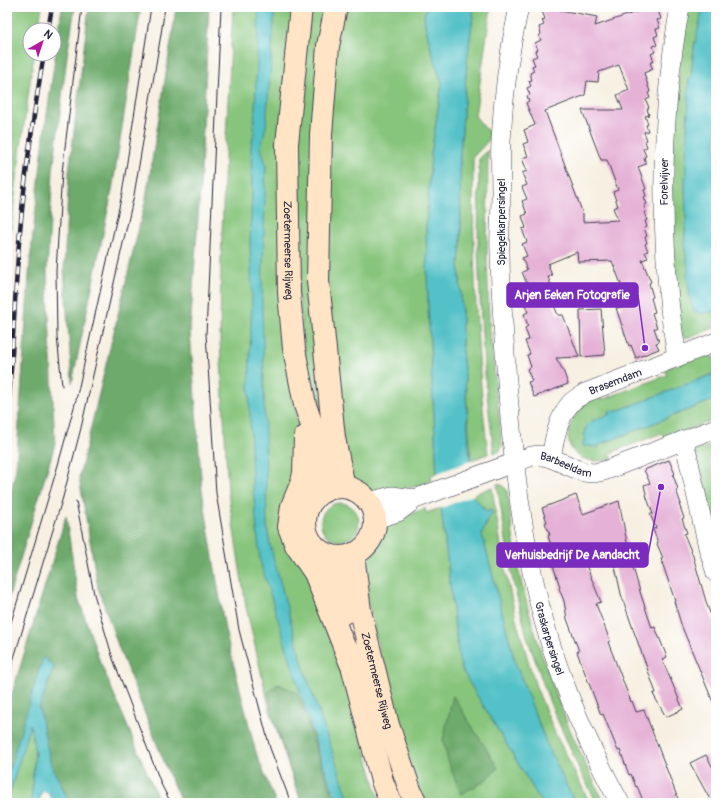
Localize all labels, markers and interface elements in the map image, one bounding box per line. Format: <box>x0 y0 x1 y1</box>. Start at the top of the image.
north arrow <box>22 22 62 62</box>
text: N <box>41 27 55 42</box>
street label: Forelvijver <box>657 158 671 206</box>
street label: Spiegelkarpersingel <box>495 178 508 266</box>
street label: Zoetermeerse Rijweg <box>281 201 296 301</box>
callout: Arjen Eeken Fotografie <box>507 283 638 307</box>
text: Arjen Eeken Fotografie <box>514 288 631 303</box>
street label: Brasemdam <box>587 365 644 397</box>
street label: Barbeeldam <box>539 449 593 479</box>
callout: Verhuisbedrijf De Aandacht <box>497 543 648 567</box>
text: Verhuisbedrijf De Aandacht <box>504 548 641 563</box>
street label: Graskarpersingel <box>532 600 567 677</box>
street label: Zoetermeerse Rijweg <box>359 631 395 731</box>

